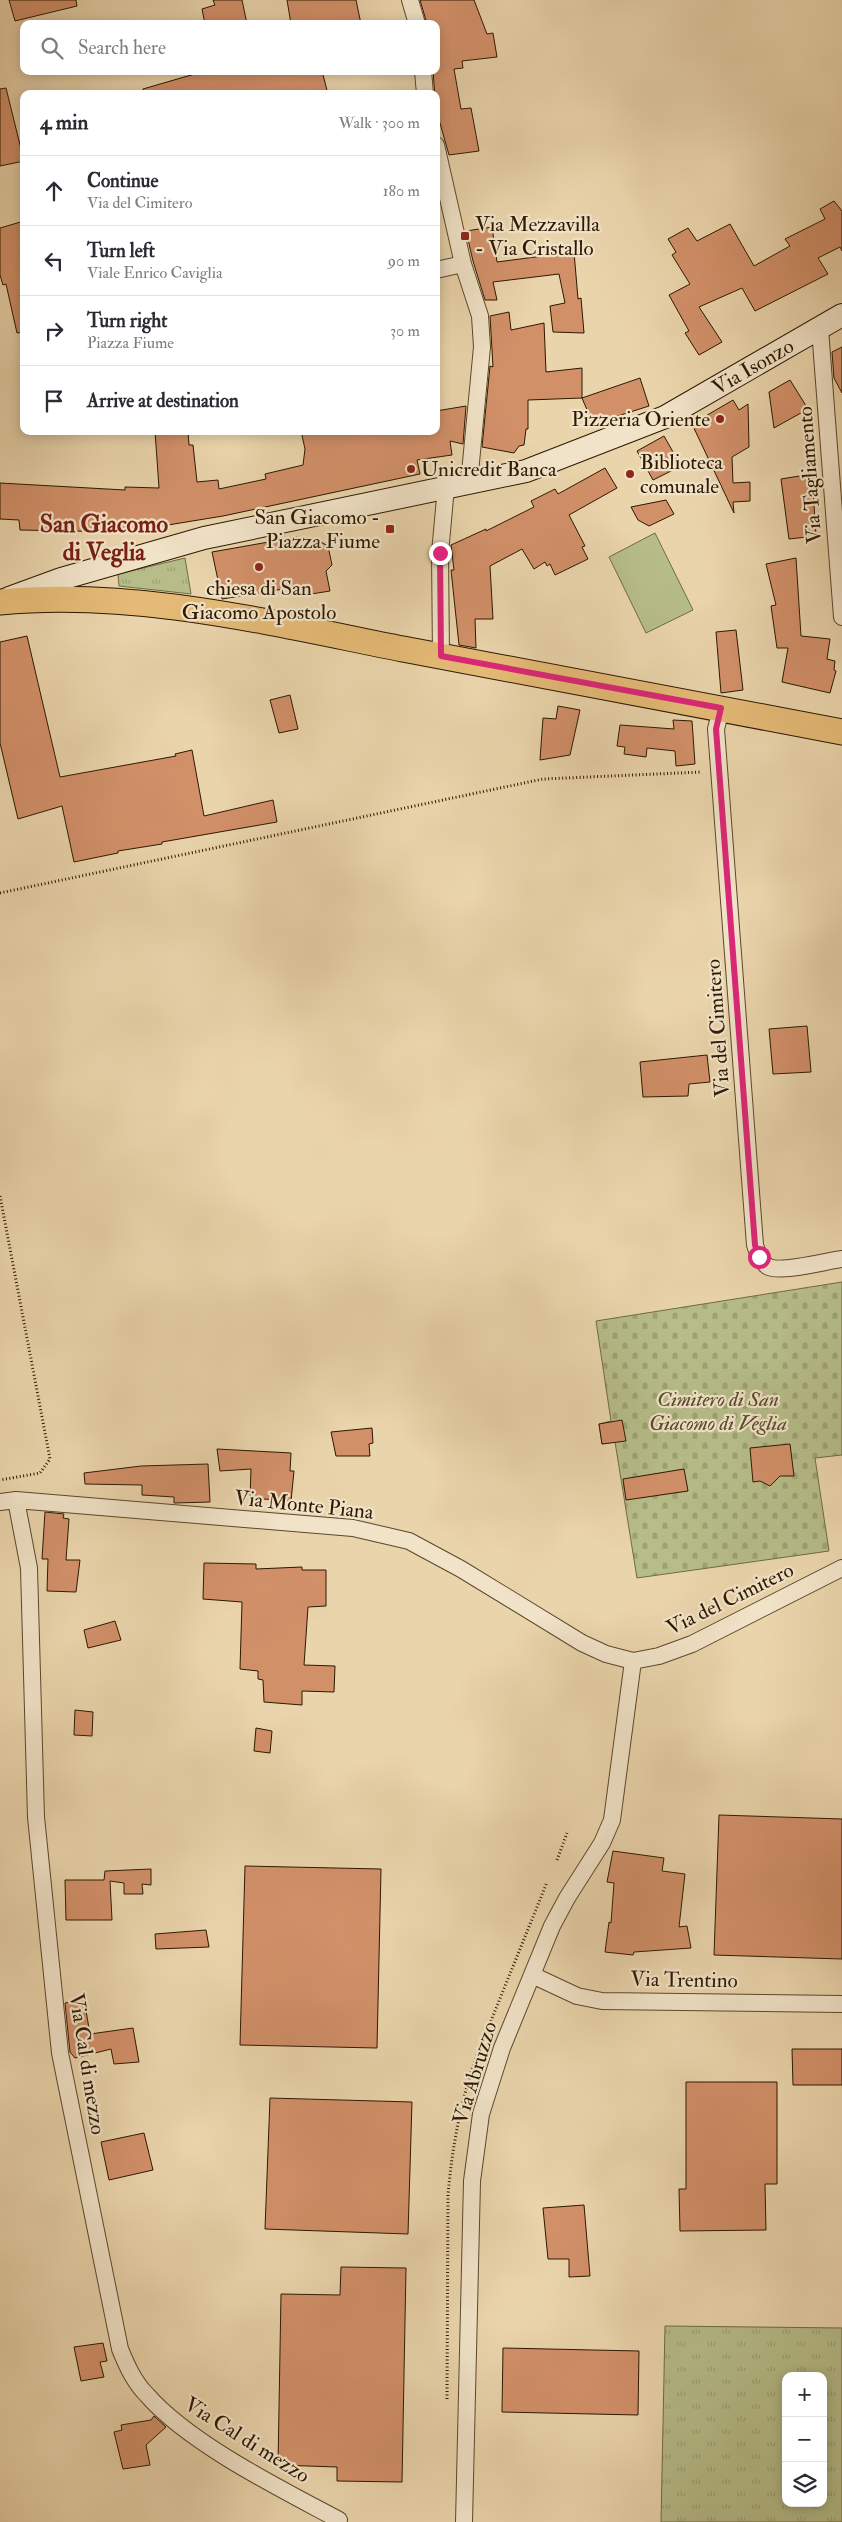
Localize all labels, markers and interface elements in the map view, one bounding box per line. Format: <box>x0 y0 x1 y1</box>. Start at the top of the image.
search box <box>20 20 440 75</box>
icon: search <box>38 34 66 62</box>
text: Search here <box>78 36 166 60</box>
text: 4 min <box>40 109 88 136</box>
text: Walk · 300 m <box>339 113 420 133</box>
text: Continue <box>87 169 158 193</box>
icon: ahead <box>40 177 68 205</box>
text: 180 m <box>383 181 420 201</box>
text: Via del Cimitero <box>87 193 192 213</box>
place label: Via Mezzavilla - Via Cristallo <box>475 211 600 262</box>
marker: Via Mezzavilla - Via Cristallo <box>459 230 471 242</box>
text: Turn left <box>87 239 155 263</box>
icon: left <box>40 247 68 275</box>
text: 90 m <box>388 251 420 271</box>
text: Viale Enrico Caviglia <box>87 263 223 283</box>
text: Turn right <box>87 309 167 333</box>
icon: right <box>40 317 68 345</box>
text: 30 m <box>390 321 420 341</box>
text: Piazza Fiume <box>87 333 174 353</box>
street label: Via Isonzo <box>707 333 799 401</box>
icon: arrive <box>40 387 68 415</box>
text: Arrive at destination <box>87 389 239 413</box>
street label: Via Tagliamento <box>792 405 828 545</box>
place label: Pizzeria Oriente <box>571 406 710 433</box>
marker: Pizzeria Oriente <box>714 413 726 425</box>
place label: Biblioteca comunale <box>640 449 723 500</box>
place label: Unicredit Banca <box>421 456 557 483</box>
marker: Unicredit Banca <box>405 463 417 475</box>
marker: Biblioteca comunale <box>624 468 636 480</box>
place label: San Giacomo - Piazza Fiume <box>254 504 380 555</box>
district label: San Giacomo di Veglia <box>40 509 169 568</box>
marker: San Giacomo - Piazza Fiume <box>384 523 396 535</box>
route end <box>429 542 452 565</box>
marker: chiesa di San Giacomo Apostolo <box>253 561 265 573</box>
place label: chiesa di San Giacomo Apostolo <box>182 575 336 626</box>
street label: Via del Cimitero <box>700 958 736 1098</box>
route start <box>748 1246 771 1269</box>
park label: Cimitero di San Giacomo di Veglia <box>649 1386 787 1437</box>
street label: Via Monte Piana <box>233 1484 375 1526</box>
street label: Via del Cimitero <box>662 1557 798 1641</box>
street label: Via Trentino <box>630 1966 738 1994</box>
street label: Via Cal di mezzo <box>62 1991 112 2137</box>
street label: Via Abruzzo <box>447 2018 503 2128</box>
map controls <box>782 2372 827 2507</box>
button: + <box>782 2372 827 2417</box>
street label: Via Cal di mezzo <box>179 2391 315 2489</box>
button: − <box>782 2417 827 2462</box>
button: layers <box>782 2462 827 2507</box>

